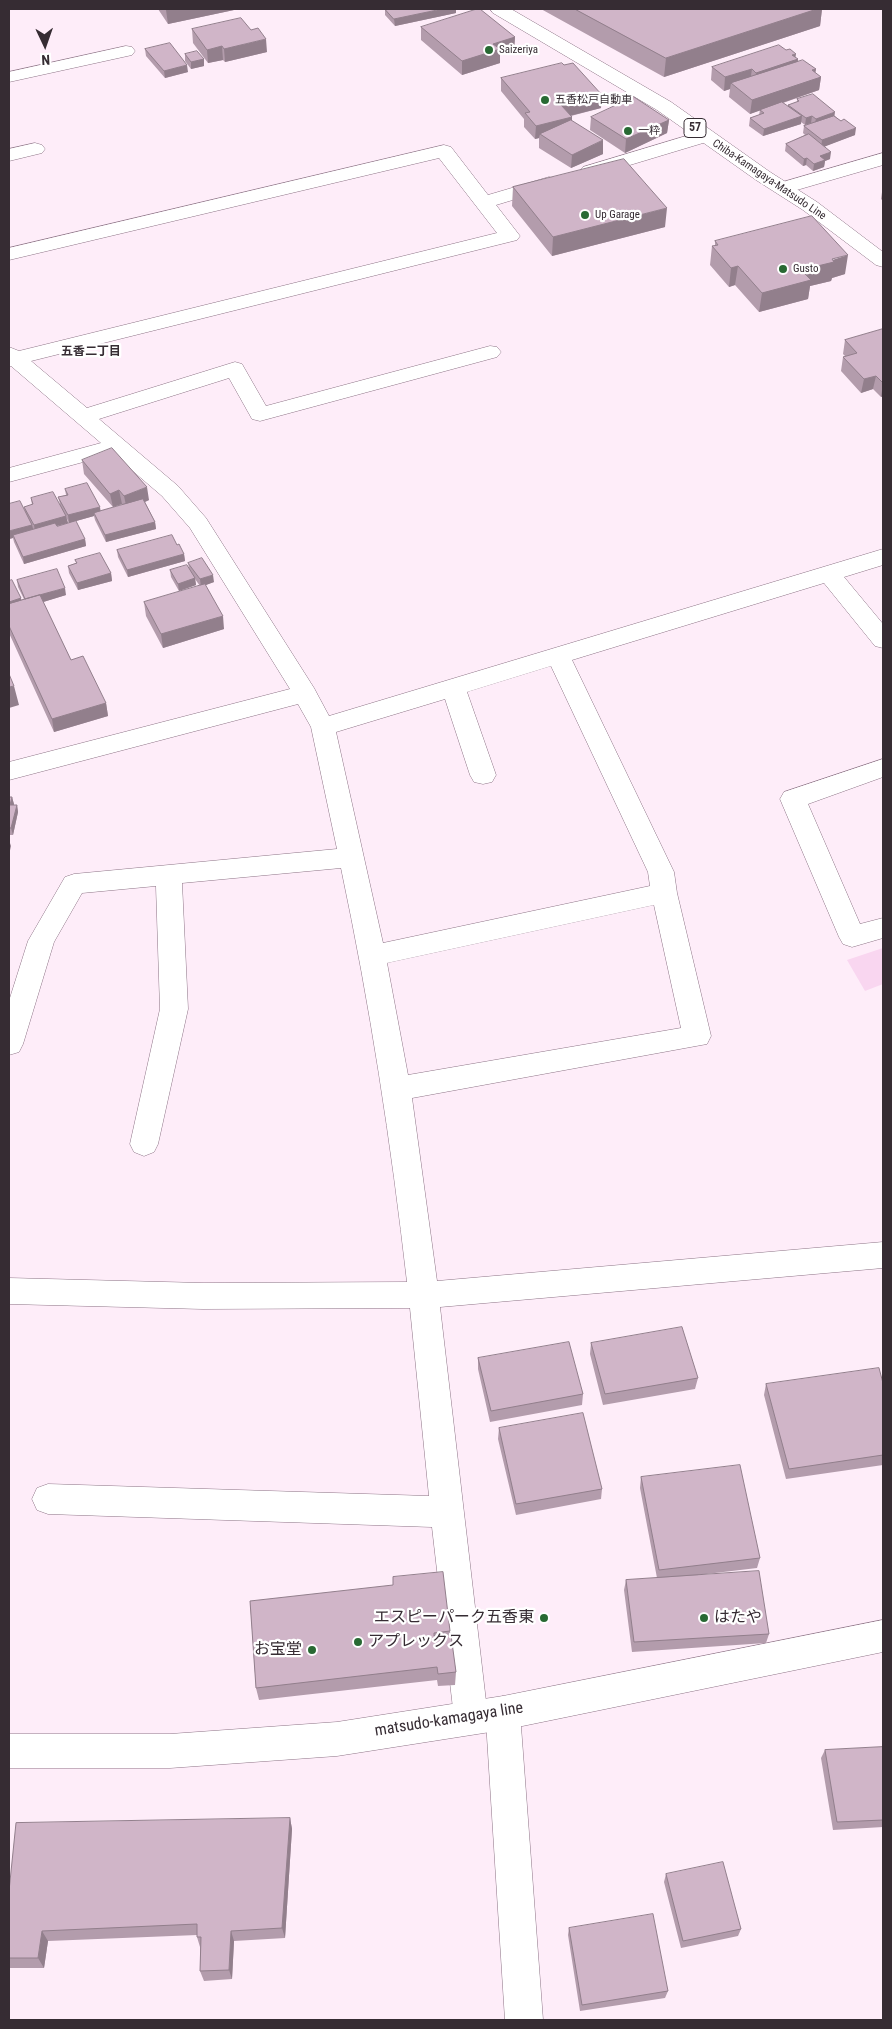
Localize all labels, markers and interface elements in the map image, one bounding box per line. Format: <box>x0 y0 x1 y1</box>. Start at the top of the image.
north arrow <box>20 20 70 70</box>
place label: Saizeriya <box>499 43 538 57</box>
marker: Saizeriya <box>483 44 495 56</box>
text: N <box>41 52 50 68</box>
place label: 五香松戸自動車 <box>555 93 632 107</box>
marker: 五香松戸自動車 <box>539 94 551 106</box>
road number: 57 <box>684 119 706 138</box>
place label: 一粋 <box>638 124 660 138</box>
marker: 一粋 <box>622 125 634 137</box>
street label: Chiba-Kamagaya-Matsudo Line <box>710 137 828 223</box>
place label: Up Garage <box>595 208 640 222</box>
marker: Up Garage <box>579 209 591 221</box>
place label: Gusto <box>793 262 819 276</box>
marker: Gusto <box>777 263 789 275</box>
district label: 五香二丁目 <box>61 345 121 359</box>
place label: エスピーパーク五香東 <box>374 1608 534 1628</box>
place label: はたや <box>714 1608 762 1628</box>
marker: エスピーパーク五香東 <box>538 1612 550 1624</box>
marker: はたや <box>698 1612 710 1624</box>
place label: アプレックス <box>368 1632 464 1652</box>
marker: アプレックス <box>352 1636 364 1648</box>
place label: お宝堂 <box>254 1640 302 1660</box>
marker: お宝堂 <box>306 1644 318 1656</box>
street label: matsudo-kamagaya line <box>373 1699 525 1741</box>

